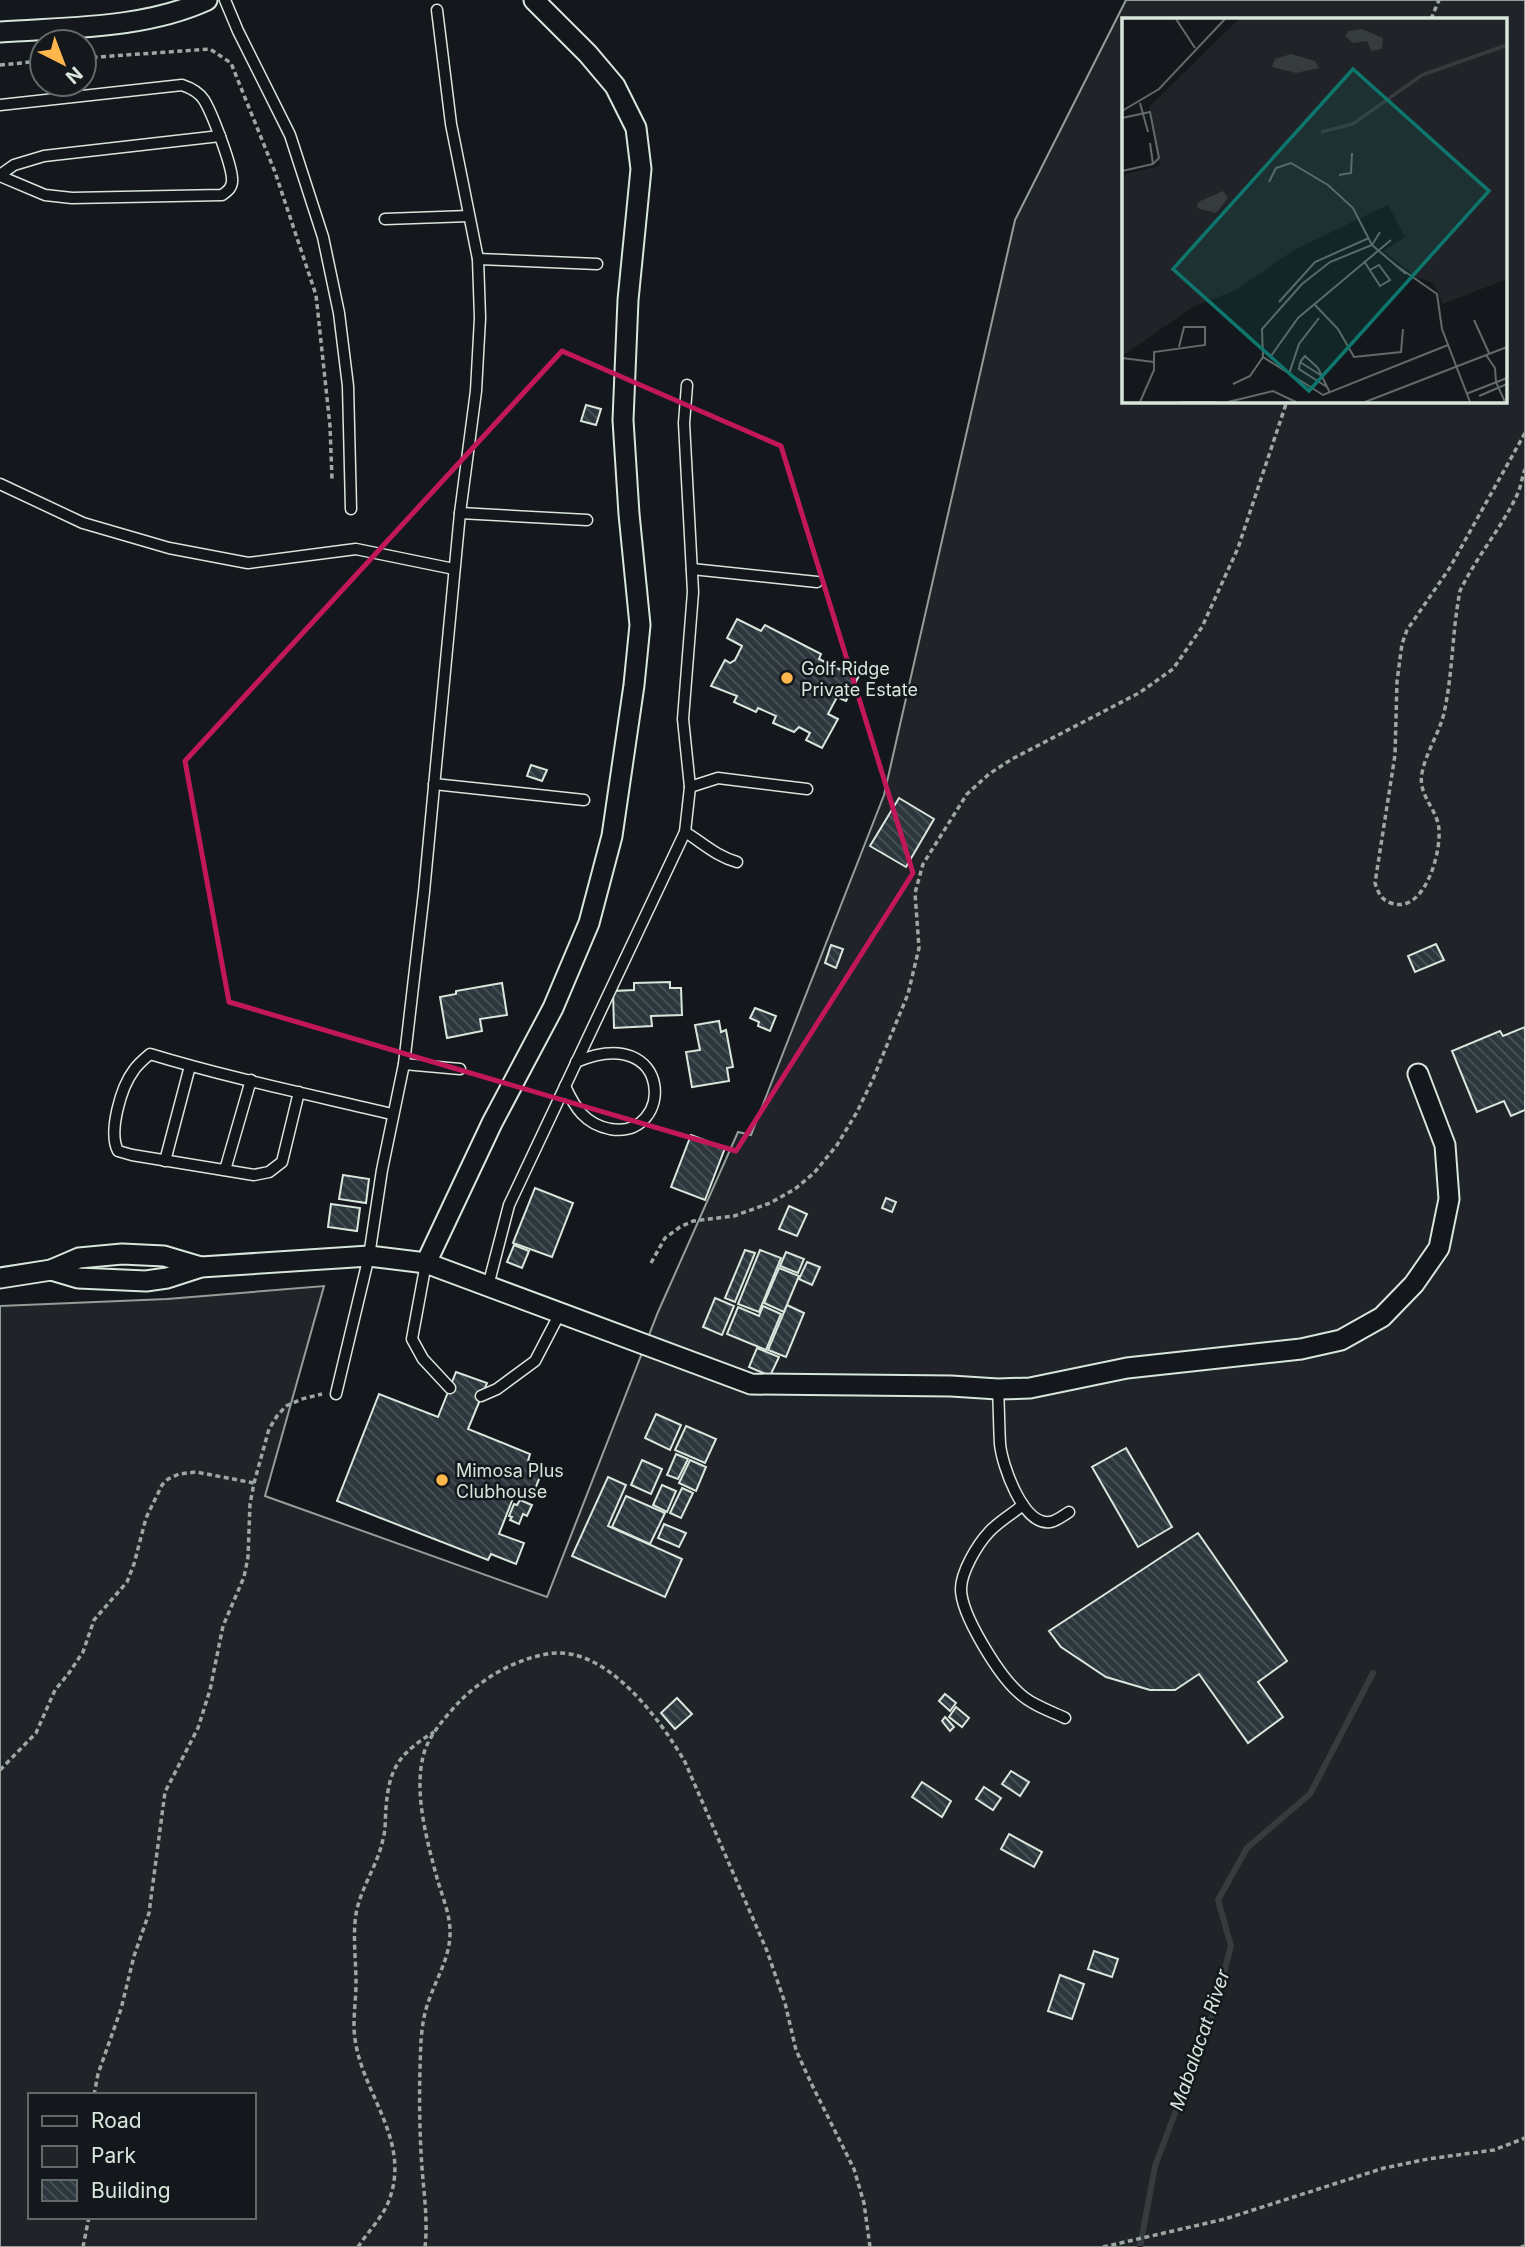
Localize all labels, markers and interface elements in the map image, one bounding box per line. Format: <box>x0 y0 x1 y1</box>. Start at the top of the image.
inset map <box>1122 18 1508 402</box>
north arrow <box>28 28 98 98</box>
text: N <box>61 62 87 89</box>
place label: Golf Ridge Private Estate <box>801 658 918 700</box>
marker: Golf Ridge Private Estate <box>779 670 795 686</box>
place label: Mimosa Plus Clubhouse <box>456 1460 564 1502</box>
marker: Mimosa Plus Clubhouse <box>434 1472 450 1488</box>
water label: Mabalacat River <box>1165 1966 1235 2114</box>
legend <box>28 2093 256 2219</box>
text: Road <box>91 2108 142 2133</box>
text: Park <box>91 2143 136 2168</box>
text: Building <box>91 2178 171 2203</box>

